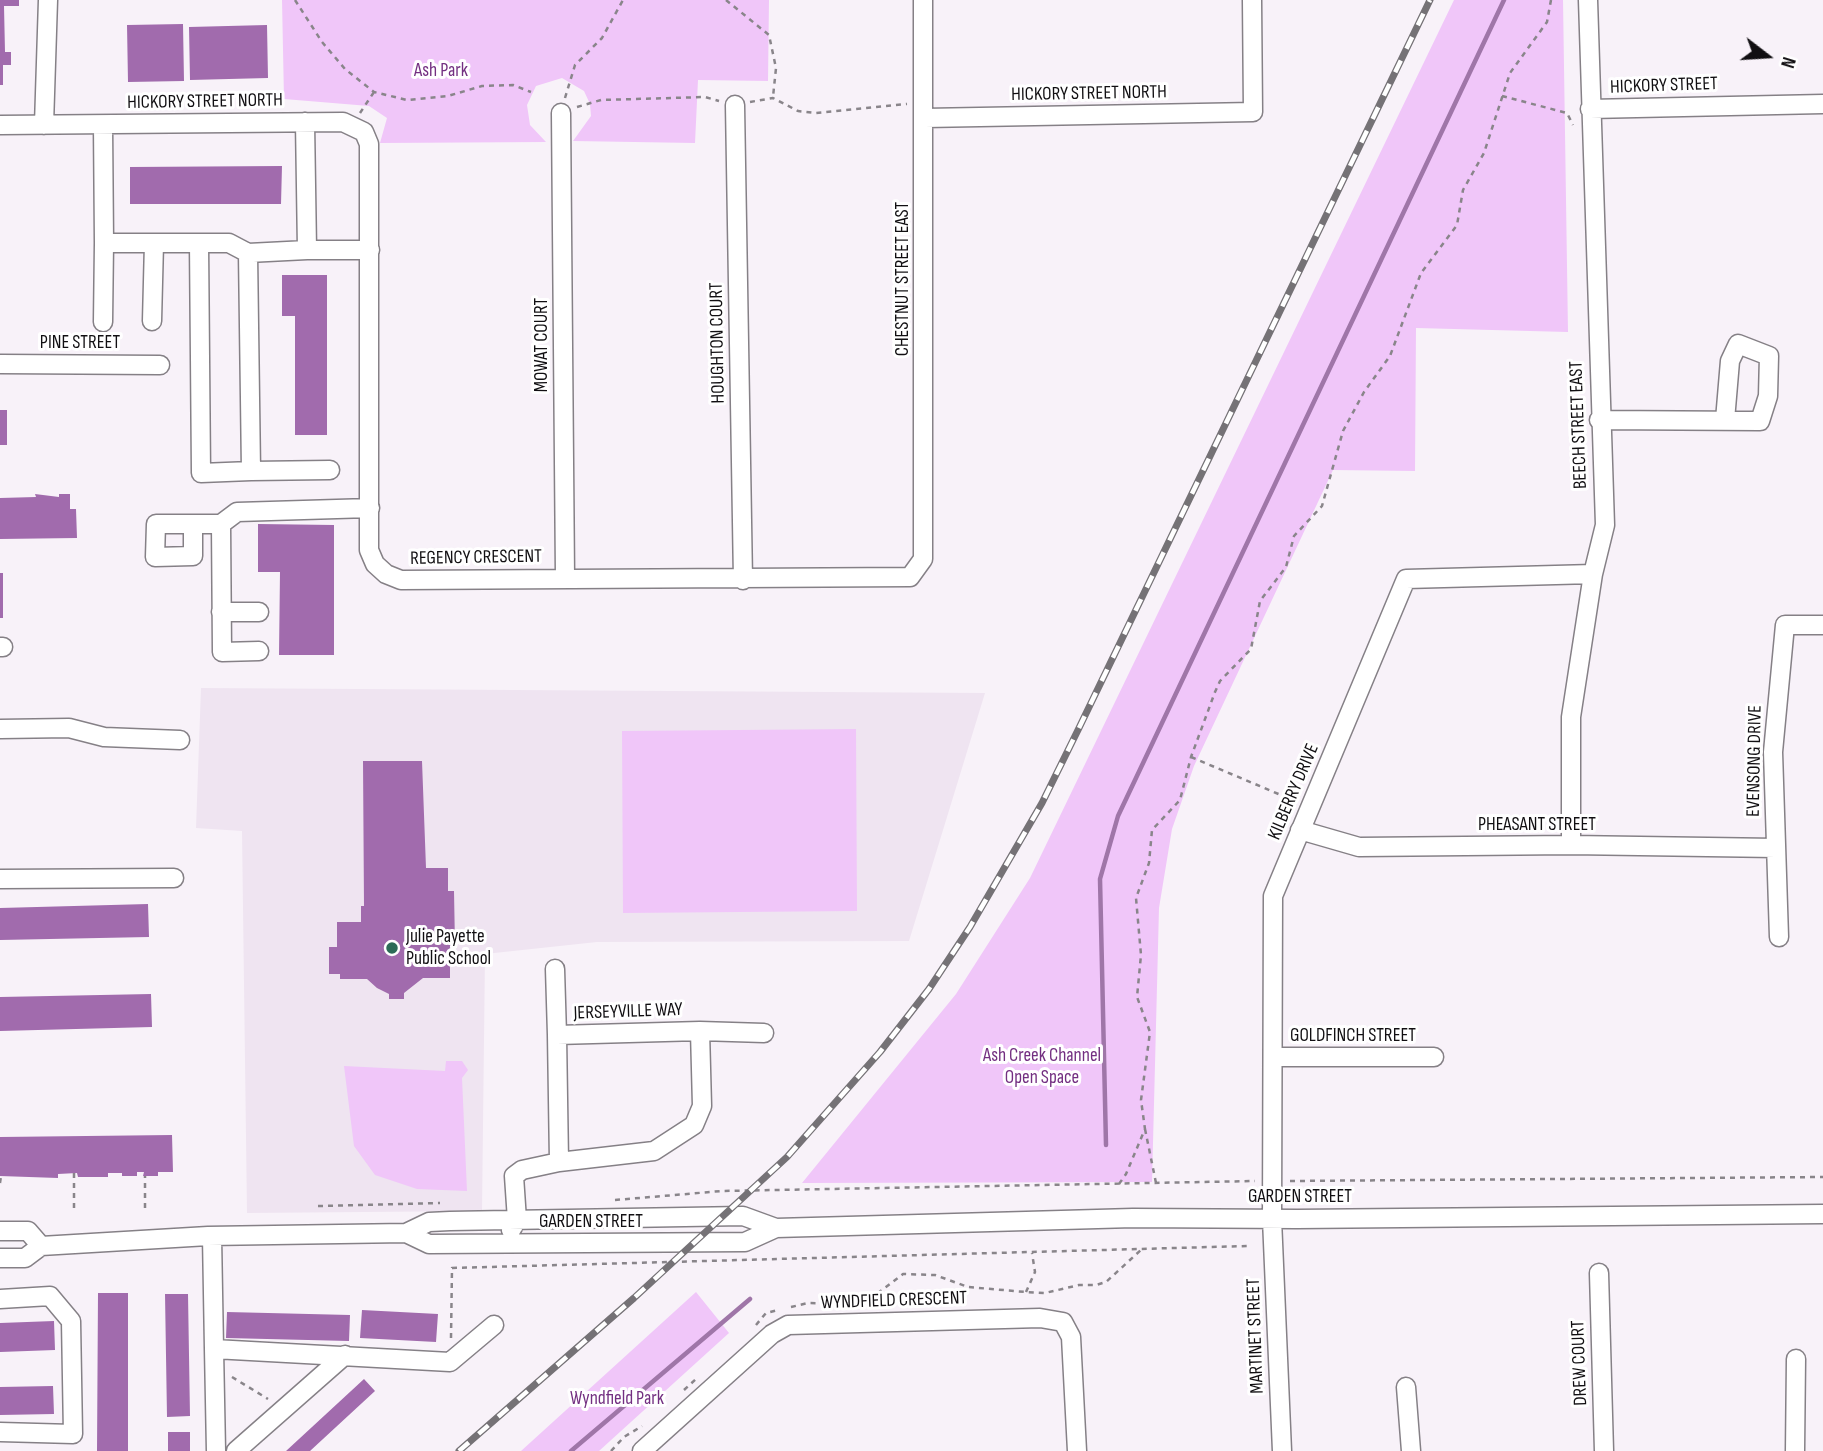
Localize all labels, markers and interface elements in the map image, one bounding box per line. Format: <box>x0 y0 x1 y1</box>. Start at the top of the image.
north arrow <box>1732 21 1802 91</box>
text: N <box>1775 54 1800 71</box>
park label: Ash Park <box>414 60 468 82</box>
street label: HICKORY STREET <box>1610 73 1718 99</box>
street label: HICKORY STREET NORTH <box>1011 81 1167 107</box>
street label: HICKORY STREET NORTH <box>127 89 283 115</box>
street label: CHESTNUT STREET EAST <box>892 202 914 356</box>
street label: HOUGHTON COURT <box>706 282 730 404</box>
street label: MOWAT COURT <box>531 298 553 392</box>
street label: PINE STREET <box>40 332 120 354</box>
street label: BEECH STREET EAST <box>1565 361 1593 489</box>
street label: REGENCY CRESCENT <box>410 545 542 571</box>
street label: EVENSONG DRIVE <box>1743 705 1767 817</box>
street label: KILBERRY DRIVE <box>1264 740 1324 844</box>
street label: PHEASANT STREET <box>1478 814 1596 836</box>
place label: Julie Payette Public School <box>406 926 491 970</box>
marker: Julie Payette Public School <box>384 940 400 956</box>
street label: JERSEYVILLE WAY <box>573 999 683 1025</box>
street label: GOLDFINCH STREET <box>1290 1025 1416 1047</box>
park label: Ash Creek Channel Open Space <box>983 1045 1101 1089</box>
street label: GARDEN STREET <box>1248 1186 1352 1208</box>
street label: GARDEN STREET <box>539 1211 643 1233</box>
street label: MARTINET STREET <box>1243 1278 1269 1394</box>
street label: WYNDFIELD CRESCENT <box>820 1287 968 1315</box>
street label: DREW COURT <box>1567 1320 1593 1406</box>
park label: Wyndfield Park <box>570 1388 664 1410</box>

